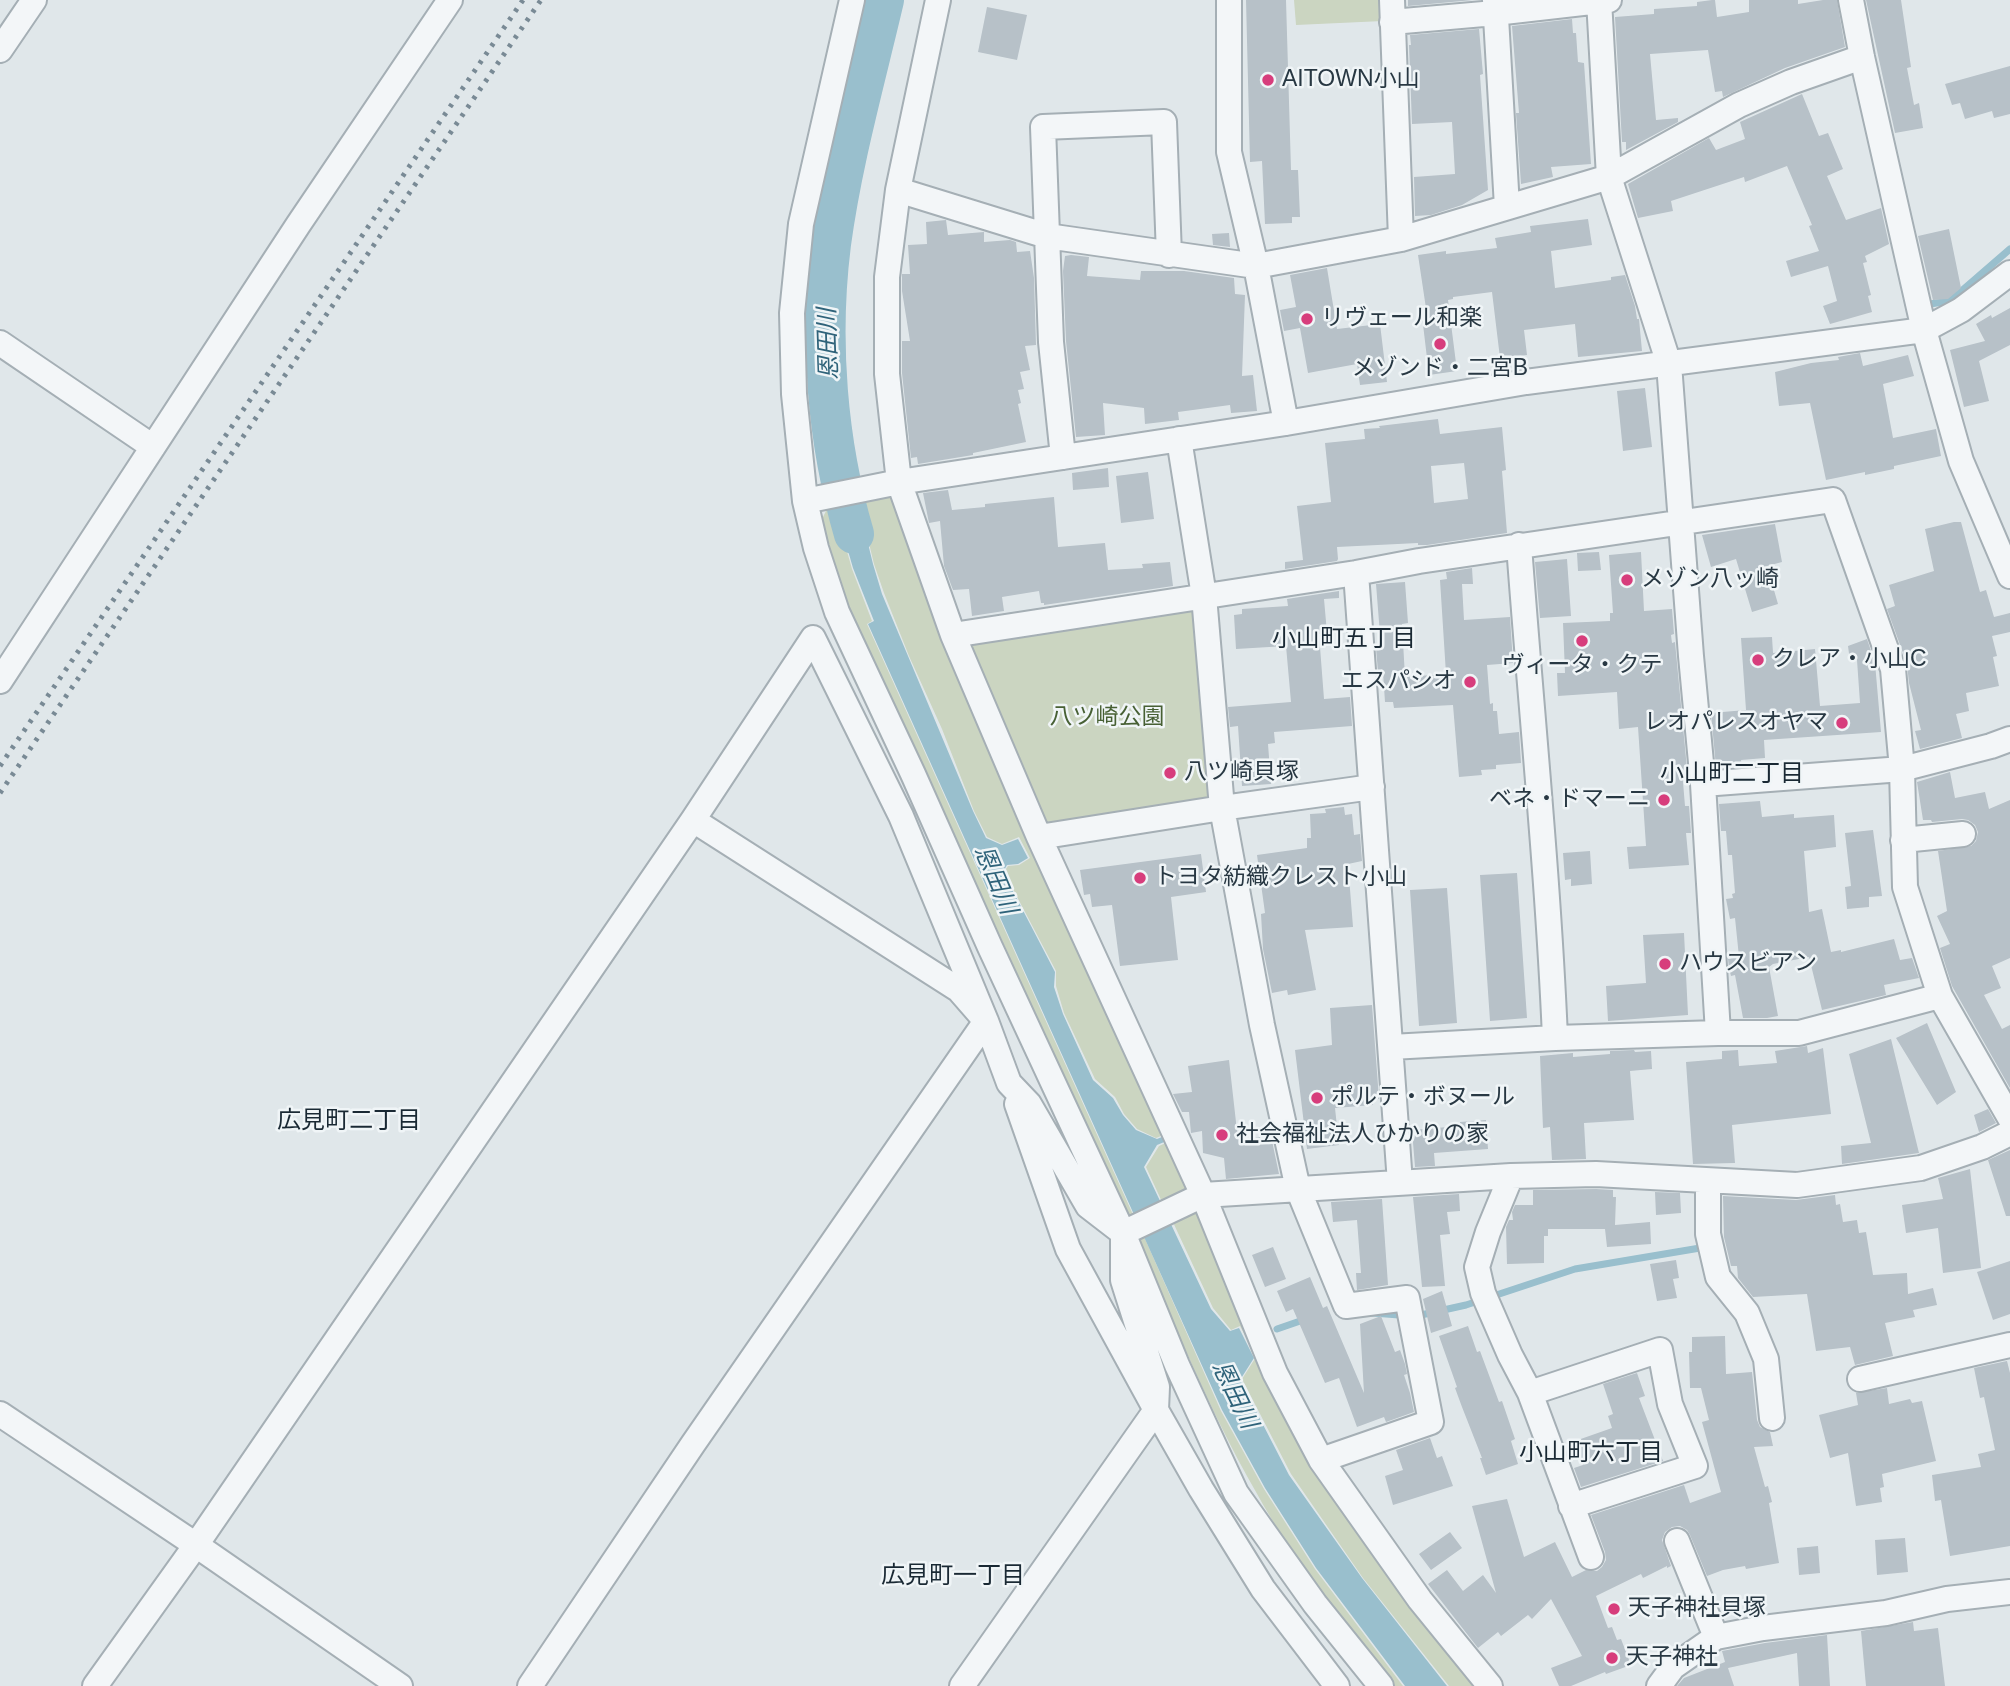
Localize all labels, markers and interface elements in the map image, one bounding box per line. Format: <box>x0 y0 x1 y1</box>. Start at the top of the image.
place label: AITOWN小山 <box>1282 66 1420 94</box>
marker: AITOWN小山 <box>1260 72 1276 88</box>
place label: リヴェール和楽 <box>1321 305 1482 333</box>
water label: 恩田川 <box>813 308 845 380</box>
marker: リヴェール和楽 <box>1299 311 1315 327</box>
marker: メゾンド・二宮B <box>1432 336 1448 352</box>
place label: メゾンド・二宮B <box>1352 355 1528 383</box>
place label: メゾン八ッ崎 <box>1641 566 1779 594</box>
marker: メゾン八ッ崎 <box>1619 572 1635 588</box>
district label: 小山町五丁目 <box>1272 625 1416 653</box>
marker: ヴィータ・クテ <box>1574 633 1590 649</box>
place label: クレア・小山C <box>1772 646 1927 674</box>
place label: ヴィータ・クテ <box>1502 652 1662 680</box>
marker: クレア・小山C <box>1750 652 1766 668</box>
place label: エスパシオ <box>1341 668 1456 696</box>
marker: エスパシオ <box>1462 674 1478 690</box>
park label: 八ツ崎公園 <box>1050 704 1164 732</box>
place label: レオパレスオヤマ <box>1644 709 1828 737</box>
marker: レオパレスオヤマ <box>1834 715 1850 731</box>
place label: 八ツ崎貝塚 <box>1184 759 1299 787</box>
district label: 小山町二丁目 <box>1660 760 1804 788</box>
marker: 八ツ崎貝塚 <box>1162 765 1178 781</box>
place label: ベネ・ドマーニ <box>1489 786 1650 814</box>
marker: ベネ・ドマーニ <box>1656 792 1672 808</box>
water label: 恩田川 <box>968 841 1022 919</box>
place label: トヨタ紡織クレスト小山 <box>1154 864 1407 892</box>
marker: トヨタ紡織クレスト小山 <box>1132 870 1148 886</box>
place label: ハウスビアン <box>1679 950 1817 978</box>
marker: ハウスビアン <box>1657 956 1673 972</box>
place label: ポルテ・ボヌール <box>1331 1084 1515 1112</box>
marker: ポルテ・ボヌール <box>1309 1090 1325 1106</box>
district label: 広見町二丁目 <box>277 1107 421 1135</box>
place label: 社会福祉法人ひかりの家 <box>1236 1121 1489 1149</box>
marker: 社会福祉法人ひかりの家 <box>1214 1127 1230 1143</box>
water label: 恩田川 <box>1205 1356 1263 1434</box>
district label: 小山町六丁目 <box>1519 1439 1663 1467</box>
district label: 広見町一丁目 <box>881 1562 1025 1590</box>
place label: 天子神社貝塚 <box>1628 1595 1766 1623</box>
marker: 天子神社貝塚 <box>1606 1601 1622 1617</box>
place label: 天子神社 <box>1626 1644 1718 1672</box>
marker: 天子神社 <box>1604 1650 1620 1666</box>

